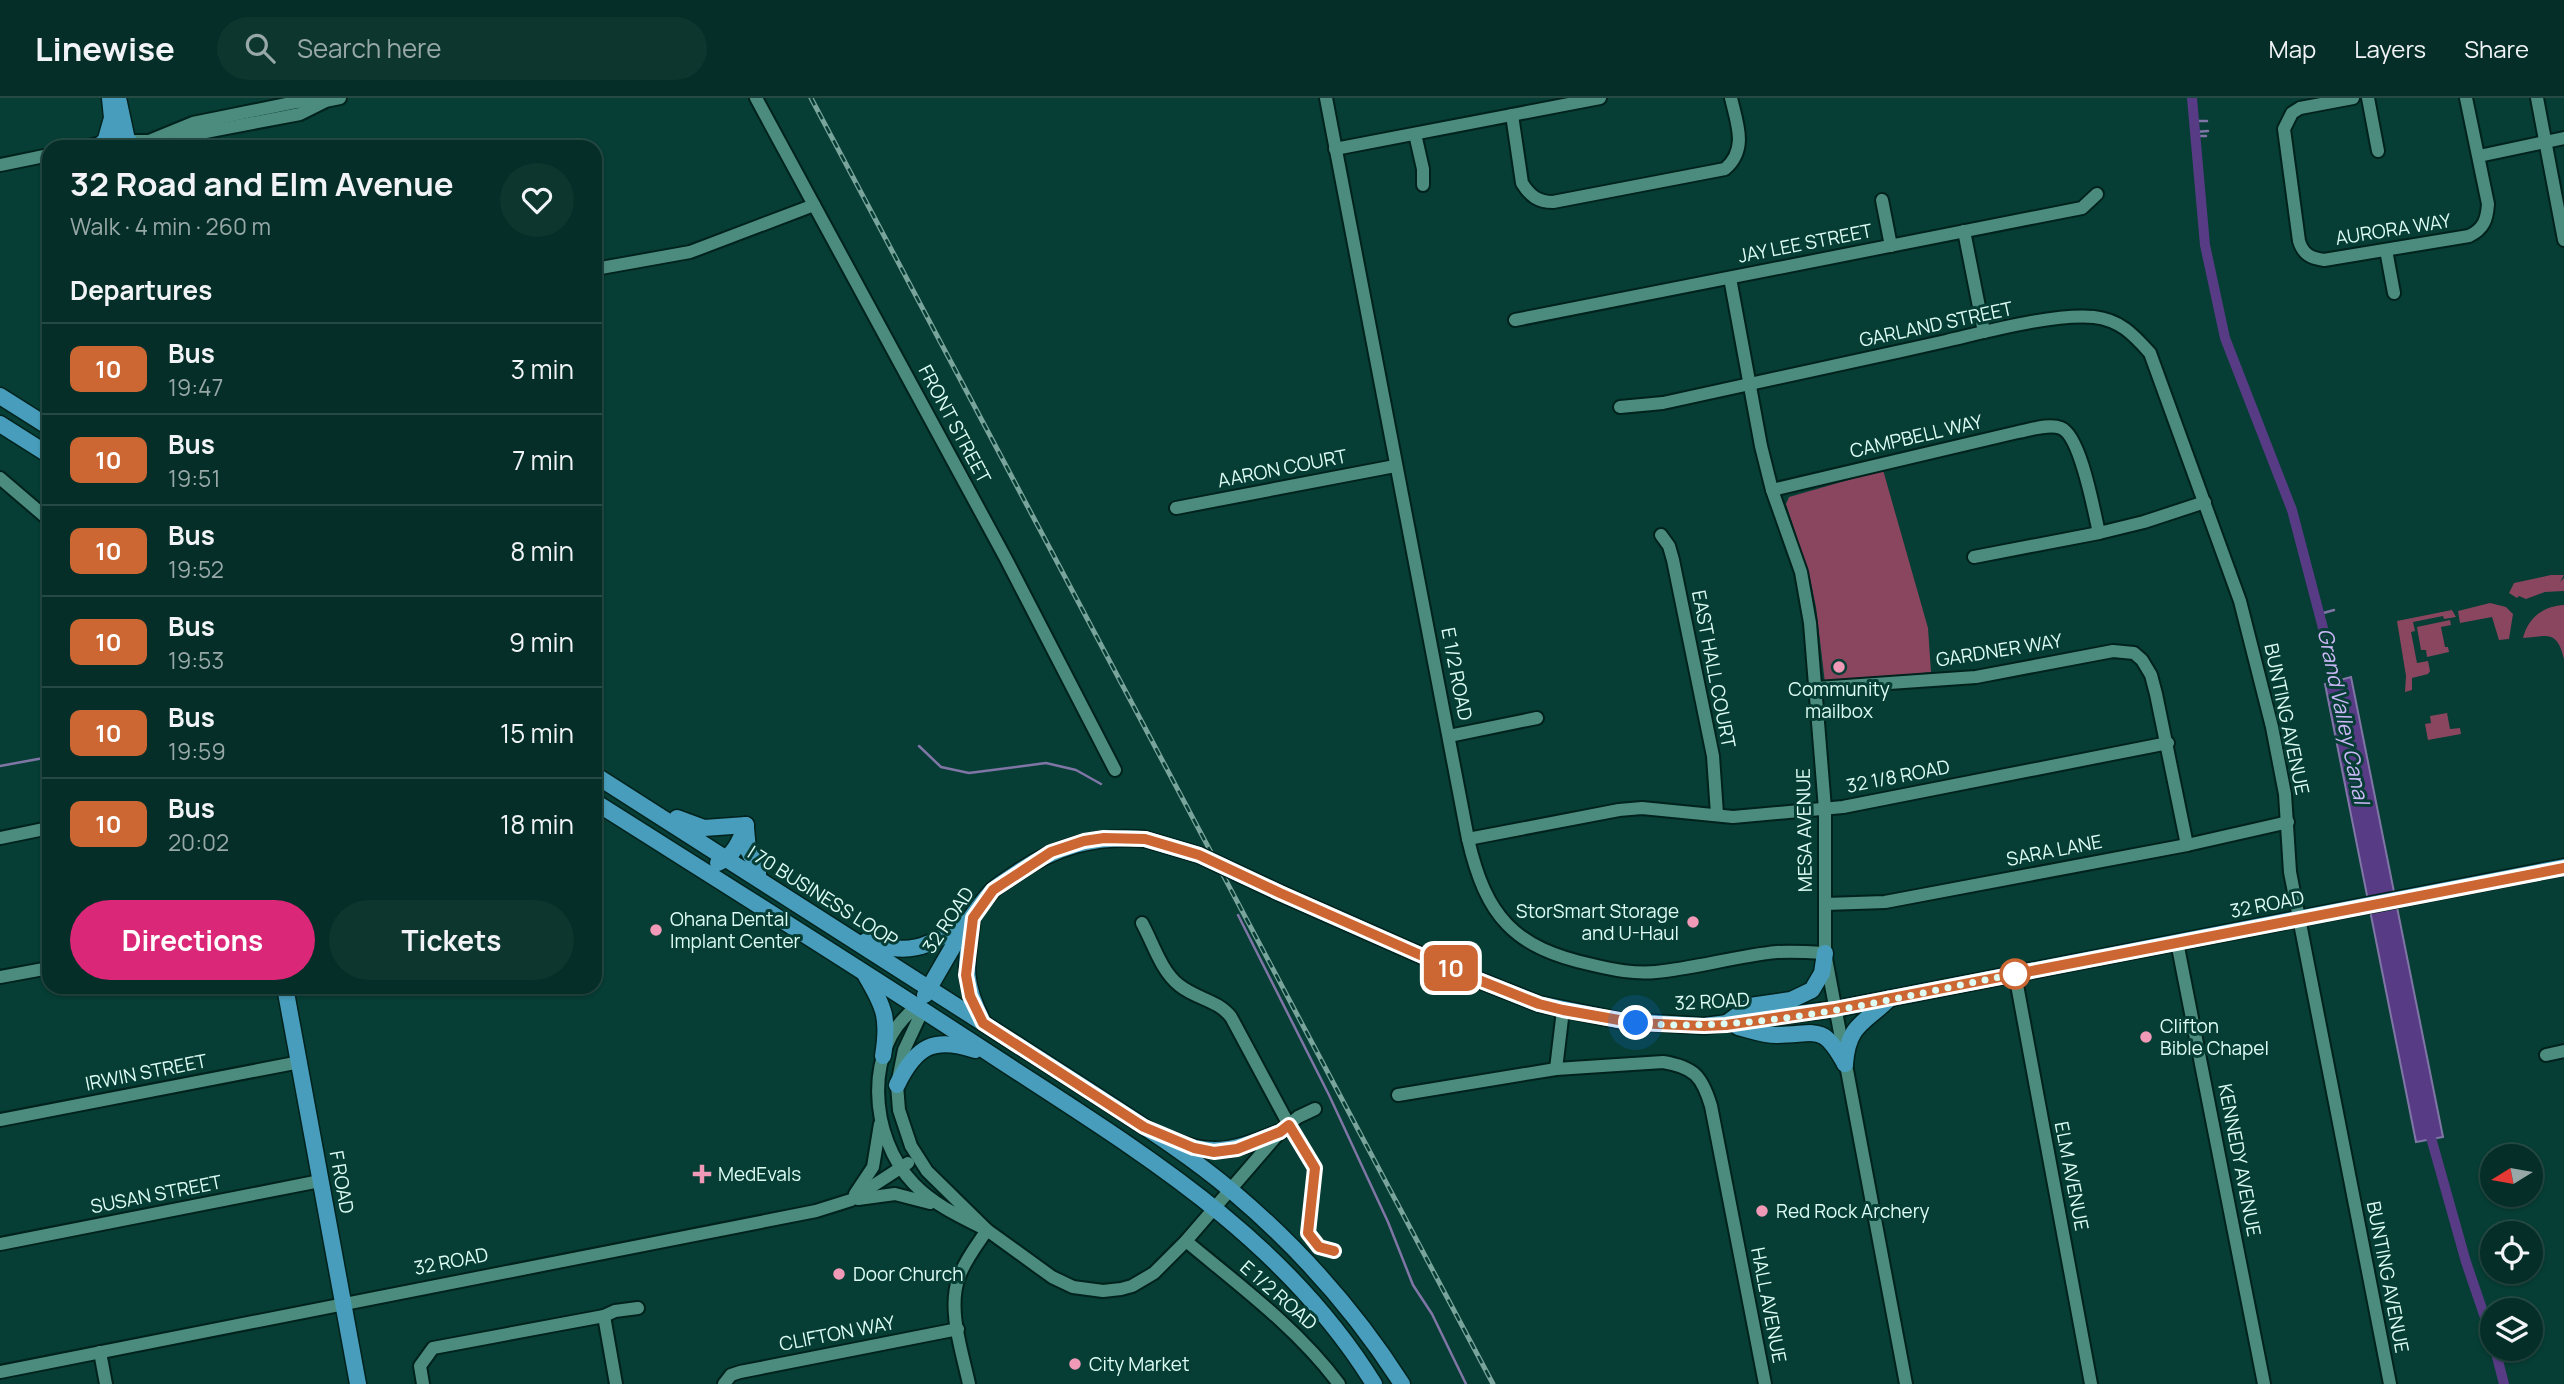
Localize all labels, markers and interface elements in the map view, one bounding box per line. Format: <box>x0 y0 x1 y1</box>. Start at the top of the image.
search box <box>217 17 707 80</box>
text: Linewise <box>35 26 175 71</box>
icon: search <box>241 29 279 67</box>
text: Search here <box>297 30 441 66</box>
text: Map <box>2269 32 2316 65</box>
text: Layers <box>2354 32 2426 65</box>
text: Share <box>2464 32 2529 65</box>
text: 32 Road and Elm Avenue <box>70 161 454 206</box>
button: heart <box>500 163 574 237</box>
street label: AURORA WAY <box>2333 207 2453 251</box>
text: Walk · 4 min · 260 m <box>70 210 271 242</box>
street label: JAY LEE STREET <box>1736 217 1875 269</box>
text: Departures <box>70 272 212 308</box>
street label: GARLAND STREET <box>1857 295 2016 353</box>
text: Bus <box>168 335 215 371</box>
text: 3 min <box>511 351 574 387</box>
text: 10 <box>95 352 122 385</box>
street label: FRONT STREET <box>913 360 998 488</box>
text: 19:47 <box>168 371 223 403</box>
street label: CAMPBELL WAY <box>1847 408 1985 464</box>
text: Bus <box>168 426 215 462</box>
text: 7 min <box>512 442 574 478</box>
text: 10 <box>95 443 122 476</box>
street label: AARON COURT <box>1215 443 1350 493</box>
text: 19:51 <box>168 462 220 494</box>
text: Bus <box>168 517 215 553</box>
text: 8 min <box>510 533 574 569</box>
text: 10 <box>95 534 122 567</box>
text: 19:52 <box>168 553 224 585</box>
street label: EAST HALL COURT <box>1686 588 1742 751</box>
text: Bus <box>168 608 215 644</box>
text: 9 min <box>509 624 574 660</box>
text: 10 <box>95 625 122 658</box>
street label: E 1/2 ROAD <box>1435 625 1479 723</box>
water label: Grand Valley Canal <box>2312 625 2377 809</box>
street label: GARDNER WAY <box>1934 627 2064 673</box>
street label: BUNTING AVENUE <box>2258 641 2316 797</box>
text: 19:53 <box>168 644 224 676</box>
marker: Community mailbox <box>1831 659 1847 675</box>
place label: Community mailbox <box>1788 676 1890 724</box>
text: Bus <box>168 699 215 735</box>
text: 15 min <box>500 715 574 751</box>
text: 10 <box>95 716 122 749</box>
text: 19:59 <box>168 735 226 767</box>
street label: 32 1/8 ROAD <box>1844 753 1952 799</box>
street label: MESA AVENUE <box>1790 768 1818 892</box>
text: Bus <box>168 790 215 826</box>
text: 18 min <box>500 806 574 842</box>
text: 10 <box>95 807 122 840</box>
text: 20:02 <box>168 826 229 858</box>
street label: SARA LANE <box>2004 828 2104 872</box>
street label: I 70 BUSINESS LOOP <box>743 839 903 953</box>
street label: 32 ROAD <box>916 882 980 958</box>
street label: 32 ROAD <box>2228 884 2306 924</box>
place label: StorSmart Storage and U-Haul <box>1516 898 1679 946</box>
button: Directions <box>70 900 315 980</box>
button: Tickets <box>329 900 574 980</box>
place label: Ohana Dental Implant Center <box>670 906 801 954</box>
marker: StorSmart Storage and U-Haul <box>1685 914 1701 930</box>
marker: Ohana Dental Implant Center <box>648 922 664 938</box>
line badge: 10 <box>1420 945 1482 991</box>
text: 10 <box>1438 951 1464 984</box>
unlabelled marker <box>2000 959 2030 989</box>
street label: 32 ROAD <box>1674 986 1750 1016</box>
your location <box>1618 1005 1653 1040</box>
place label: Clifton Bible Chapel <box>2160 1013 2269 1061</box>
marker: Clifton Bible Chapel <box>2138 1029 2154 1045</box>
street label: IRWIN STREET <box>83 1047 210 1097</box>
street label: KENNEDY AVENUE <box>2212 1081 2268 1239</box>
street label: ELM AVENUE <box>2049 1119 2095 1233</box>
north arrow <box>2480 1144 2543 1208</box>
map controls <box>2480 1144 2543 1361</box>
street label: F ROAD <box>324 1148 360 1216</box>
place label: MedEvals <box>718 1161 801 1187</box>
marker: MedEvals <box>692 1164 712 1184</box>
street label: SUSAN STREET <box>88 1168 224 1219</box>
place label: Red Rock Archery <box>1776 1198 1929 1224</box>
street label: BUNTING AVENUE <box>2361 1199 2415 1355</box>
marker: Red Rock Archery <box>1754 1203 1770 1219</box>
button: locate <box>2480 1221 2543 1284</box>
street label: 32 ROAD <box>412 1241 490 1281</box>
street label: HALL AVENUE <box>1745 1245 1793 1365</box>
street label: E 1/2 ROAD <box>1235 1254 1323 1336</box>
place label: Door Church <box>853 1261 964 1287</box>
marker: Door Church <box>831 1266 847 1282</box>
button: layers <box>2480 1298 2543 1361</box>
street label: CLIFTON WAY <box>777 1309 897 1357</box>
place label: City Market <box>1089 1351 1190 1377</box>
marker: City Market <box>1067 1356 1083 1372</box>

